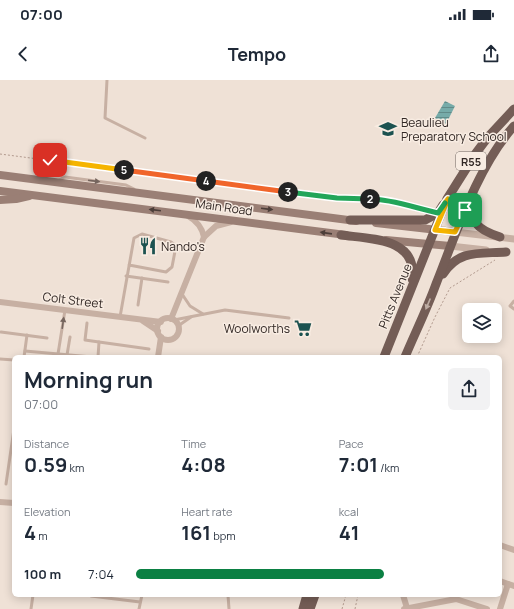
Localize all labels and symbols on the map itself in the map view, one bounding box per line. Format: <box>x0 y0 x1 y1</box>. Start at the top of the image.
place label: Beaulieu Preparatory School <box>401 114 507 145</box>
school or university icon: Beaulieu Preparatory School <box>378 119 398 139</box>
pin <box>33 143 67 177</box>
road number: R55 <box>456 152 486 170</box>
pin: 5 <box>114 160 134 180</box>
pin: 4 <box>196 171 216 191</box>
one-way arrow <box>88 178 100 184</box>
pin: 3 <box>278 182 298 202</box>
pin: 2 <box>360 189 380 209</box>
pin <box>448 193 482 227</box>
street label: Main Road <box>194 195 254 219</box>
one-way arrow <box>261 206 273 212</box>
one-way arrow <box>149 207 162 213</box>
one-way arrow <box>320 230 332 236</box>
restaurant icon: Nando's <box>138 236 158 256</box>
place label: Nando's <box>161 238 205 255</box>
street label: Pitts Avenue <box>374 261 416 331</box>
street label: Colt Street <box>42 288 104 312</box>
one-way arrow <box>424 299 430 311</box>
one-way arrow <box>60 317 66 329</box>
supermarket icon: Woolworths <box>293 318 313 338</box>
place label: Woolworths <box>224 320 290 337</box>

